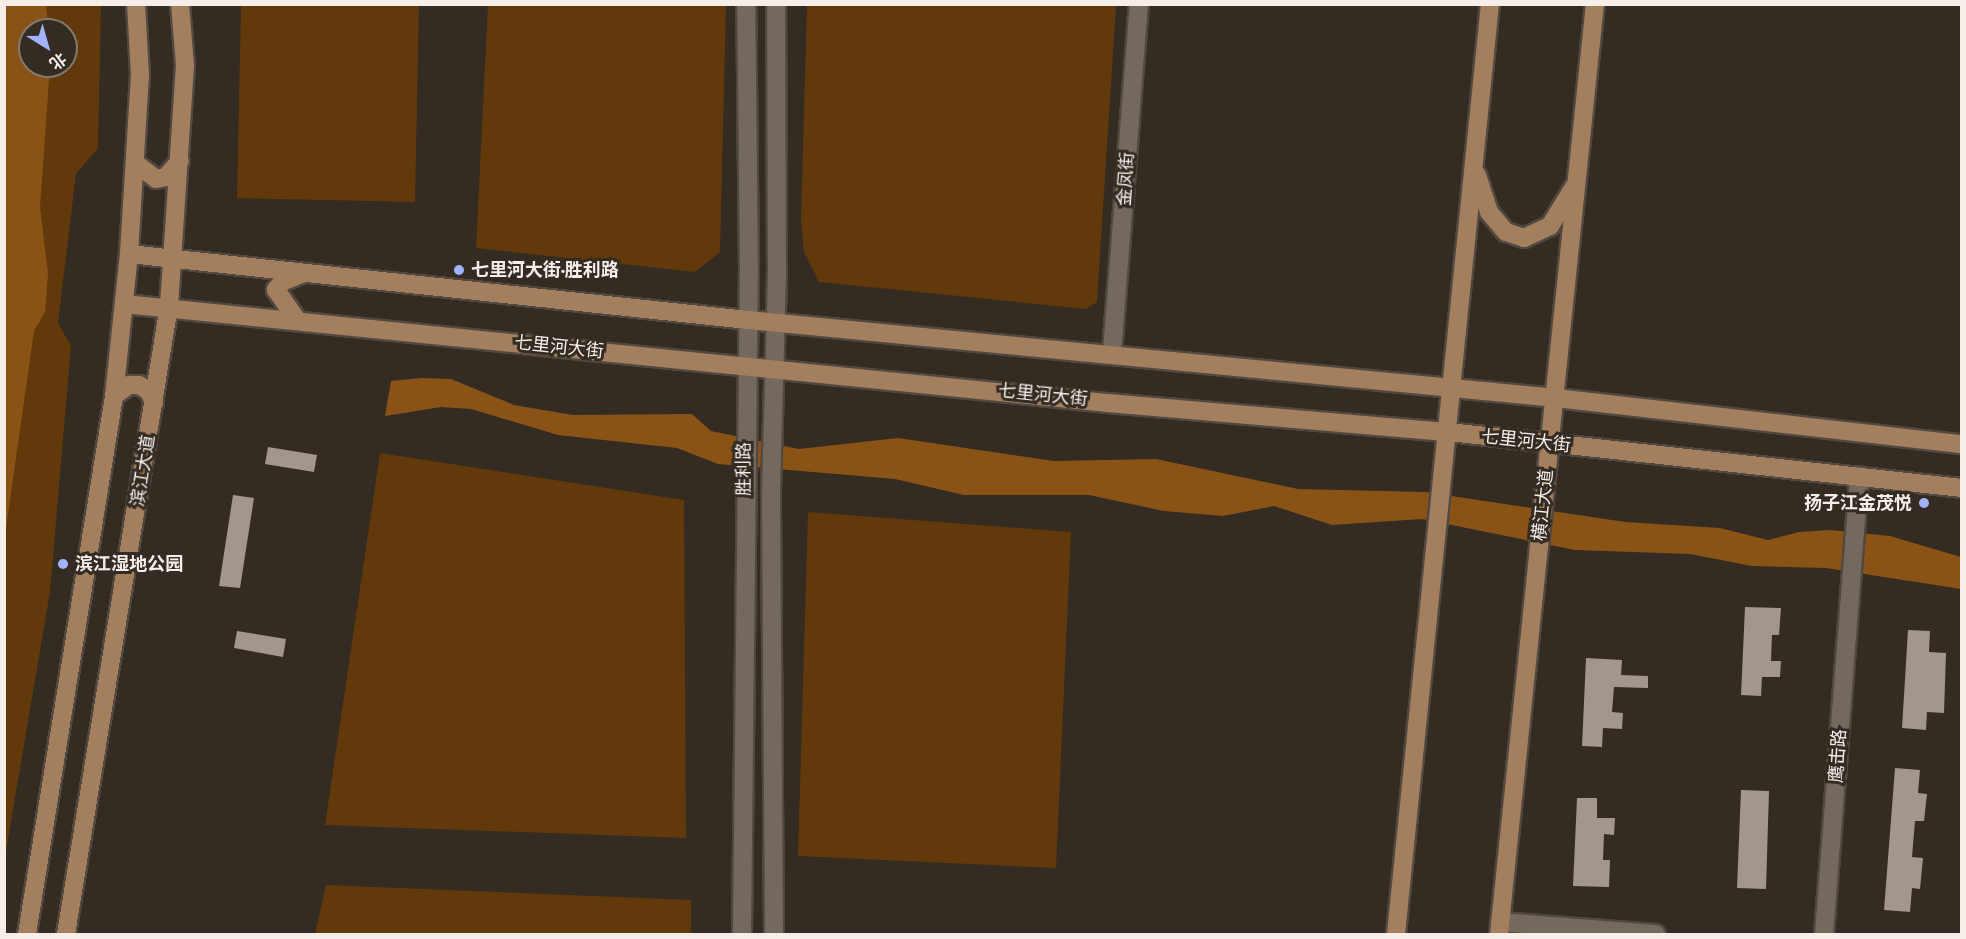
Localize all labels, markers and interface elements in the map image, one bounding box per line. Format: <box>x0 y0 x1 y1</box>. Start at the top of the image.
north arrow <box>18 18 78 78</box>
text: 北 <box>45 48 71 74</box>
street label: 金凤街 <box>1113 151 1139 207</box>
place label: 七里河大街·胜利路 <box>471 259 619 281</box>
marker: 七里河大街·胜利路 <box>452 263 466 277</box>
street label: 七里河大街 <box>513 332 605 362</box>
street label: 七里河大街 <box>997 380 1089 410</box>
street label: 七里河大街 <box>1480 426 1572 456</box>
street label: 滨江大道 <box>127 434 159 508</box>
street label: 胜利路 <box>733 442 755 496</box>
street label: 横江大道 <box>1528 468 1558 542</box>
place label: 扬子江金茂悦 <box>1804 492 1912 514</box>
marker: 扬子江金茂悦 <box>1917 496 1931 510</box>
place label: 滨江湿地公园 <box>75 553 183 575</box>
marker: 滨江湿地公园 <box>56 557 70 571</box>
street label: 鹰击路 <box>1825 728 1851 784</box>

